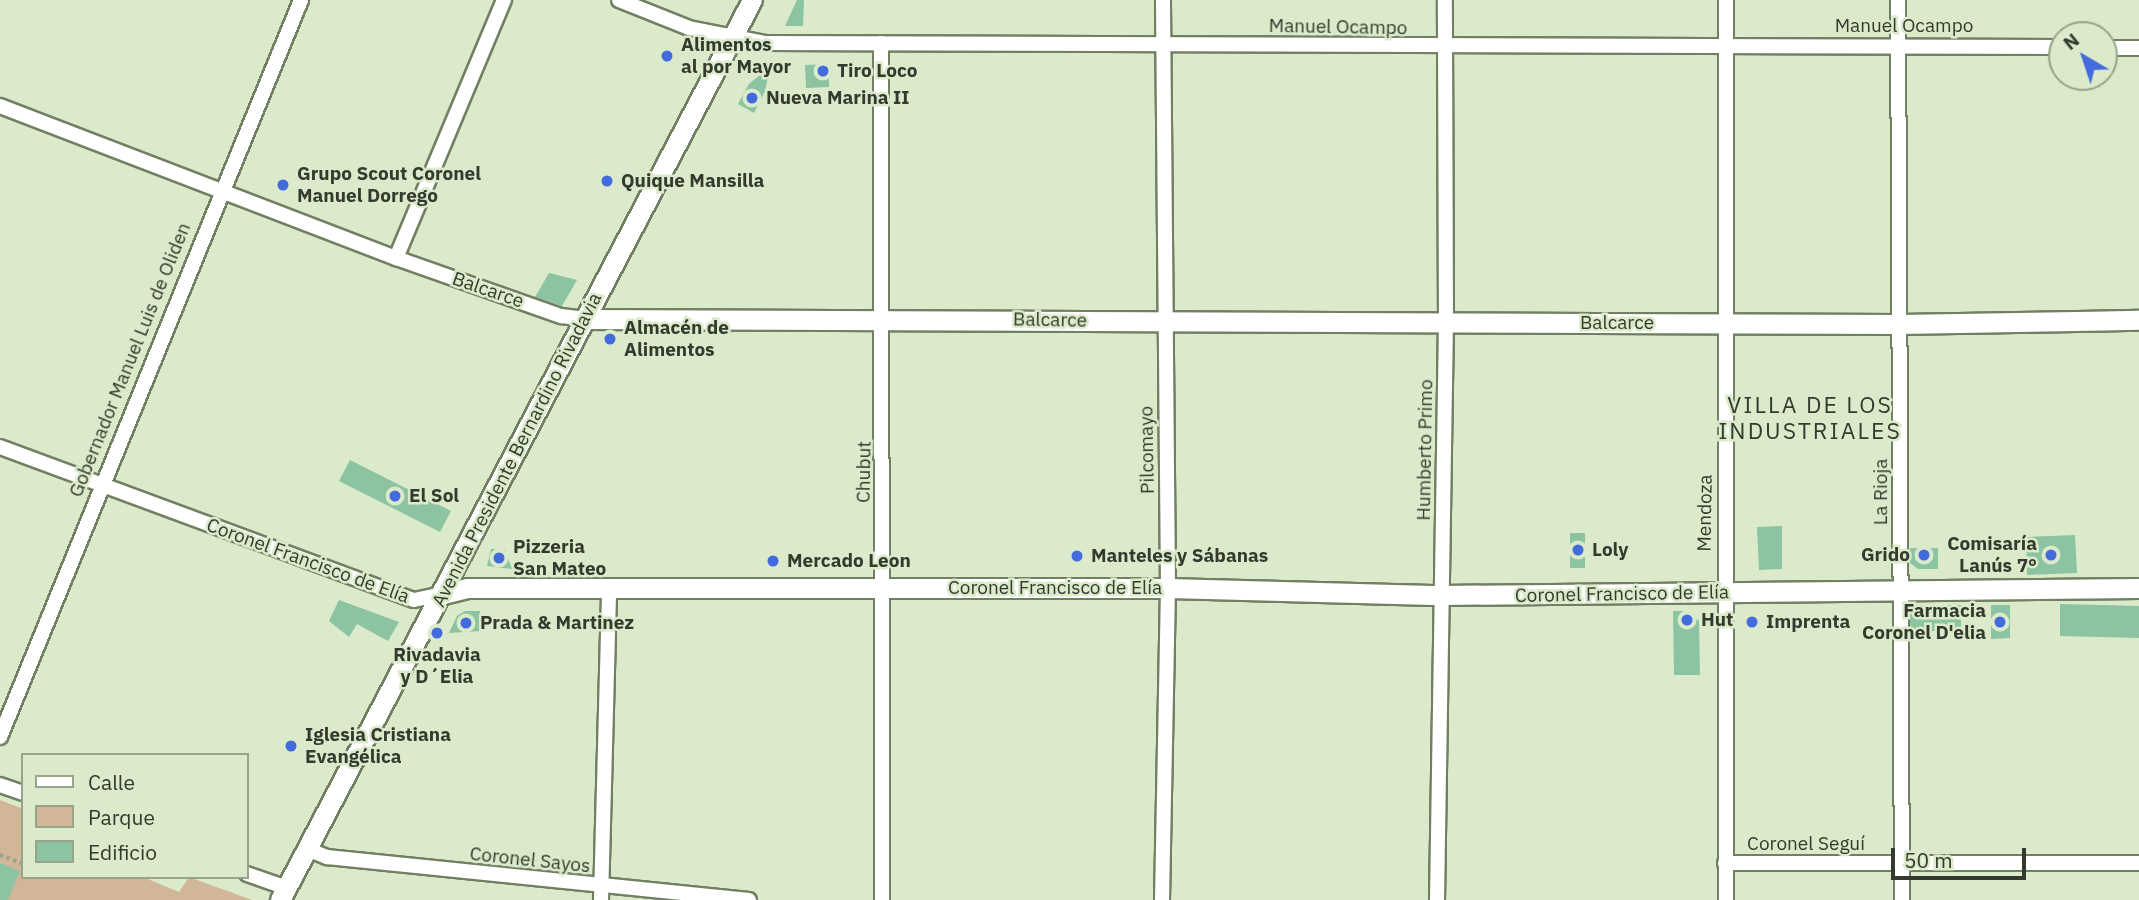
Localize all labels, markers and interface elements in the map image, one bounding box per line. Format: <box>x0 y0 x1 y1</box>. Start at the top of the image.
street label: Manuel Ocampo <box>1268 14 1408 40</box>
street label: Manuel Ocampo <box>1835 15 1973 37</box>
north arrow <box>2048 21 2118 91</box>
text: N <box>2058 28 2084 55</box>
place label: Alimentos al por Mayor <box>681 34 791 78</box>
marker: Alimentos al por Mayor <box>659 48 675 64</box>
place label: Tiro Loco <box>837 60 917 82</box>
marker: Tiro Loco <box>815 63 831 79</box>
place label: Nueva Marina II <box>766 87 909 109</box>
marker: Nueva Marina II <box>744 90 760 106</box>
place label: Grupo Scout Coronel Manuel Dorrego <box>297 163 481 207</box>
place label: Quique Mansilla <box>621 170 764 192</box>
marker: Quique Mansilla <box>599 173 615 189</box>
marker: Grupo Scout Coronel Manuel Dorrego <box>275 177 291 193</box>
street label: Gobernador Manuel Luis de Oliden <box>64 220 196 500</box>
street label: Balcarce <box>449 267 527 313</box>
street label: Avenida Presidente Bernardino Rivadavia <box>427 289 607 611</box>
street label: Balcarce <box>1013 308 1087 332</box>
street label: Balcarce <box>1580 312 1654 334</box>
place label: Almacén de Alimentos <box>624 317 729 361</box>
marker: Almacén de Alimentos <box>602 331 618 347</box>
street label: Humberto Primo <box>1412 379 1438 521</box>
district label: VILLA DE LOS INDUSTRIALES <box>1720 390 1900 444</box>
street label: Pilcomayo <box>1135 406 1159 494</box>
street label: Chubut <box>852 441 876 503</box>
street label: La Rioja <box>1870 459 1892 525</box>
street label: Mendoza <box>1693 474 1717 552</box>
place label: El Sol <box>409 485 459 507</box>
marker: El Sol <box>387 488 403 504</box>
street label: Coronel Francisco de Elía <box>204 514 412 608</box>
place label: Comisaría Lanús 7° <box>1947 533 2037 577</box>
place label: Pizzeria San Mateo <box>513 536 606 580</box>
place label: Loly <box>1592 539 1628 561</box>
marker: Loly <box>1570 542 1586 558</box>
place label: Grido <box>1861 544 1910 566</box>
place label: Manteles y Sábanas <box>1091 545 1268 567</box>
marker: Grido <box>1916 547 1932 563</box>
marker: Comisaría Lanús 7° <box>2043 547 2059 563</box>
marker: Manteles y Sábanas <box>1069 548 1085 564</box>
marker: Pizzeria San Mateo <box>491 550 507 566</box>
place label: Mercado Leon <box>787 550 911 572</box>
marker: Mercado Leon <box>765 553 781 569</box>
street label: Coronel Francisco de Elía <box>948 577 1162 599</box>
street label: Coronel Francisco de Elía <box>1515 581 1729 607</box>
place label: Farmacia Coronel D'elia <box>1862 600 1986 644</box>
place label: Hut <box>1701 609 1733 631</box>
place label: Imprenta <box>1766 611 1850 633</box>
place label: Prada & Martinez <box>480 612 634 634</box>
marker: Hut <box>1679 612 1695 628</box>
marker: Imprenta <box>1744 614 1760 630</box>
marker: Farmacia Coronel D'elia <box>1992 614 2008 630</box>
marker: Prada & Martinez <box>458 615 474 631</box>
marker: Rivadavia y D´Elia <box>429 625 445 641</box>
place label: Rivadavia y D´Elia <box>393 644 481 688</box>
place label: Iglesia Cristiana Evangélica <box>305 724 451 768</box>
marker: Iglesia Cristiana Evangélica <box>283 738 299 754</box>
legend <box>21 753 248 879</box>
text: Calle <box>88 768 135 796</box>
text: Parque <box>88 803 155 831</box>
street label: Coronel Seguí <box>1747 833 1865 855</box>
scale bar <box>1894 834 2029 878</box>
text: Edificio <box>88 838 157 866</box>
street label: Coronel Sayos <box>469 842 591 878</box>
text: 50 m <box>1904 846 1953 874</box>

